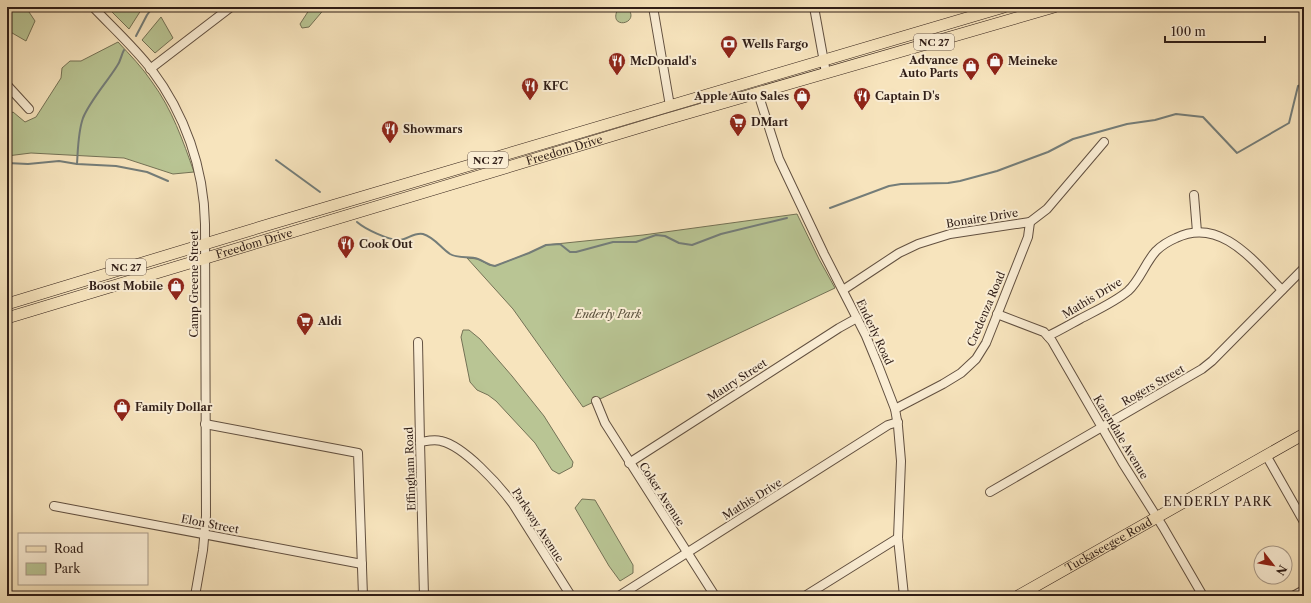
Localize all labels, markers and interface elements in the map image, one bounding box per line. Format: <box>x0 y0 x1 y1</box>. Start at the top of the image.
scale bar <box>1165 18 1265 44</box>
text: 100 m <box>1171 24 1206 39</box>
bank icon: Wells Fargo <box>719 34 739 59</box>
road number: NC 27 <box>914 34 954 50</box>
place label: Wells Fargo <box>741 37 808 51</box>
restaurant icon: McDonald's <box>607 51 627 76</box>
shop icon: Meineke <box>985 51 1005 76</box>
place label: Advance Auto Parts <box>899 53 958 80</box>
place label: McDonald's <box>630 54 697 68</box>
place label: Meineke <box>1008 54 1058 68</box>
shop icon: Advance Auto Parts <box>961 56 981 81</box>
restaurant icon: KFC <box>520 76 540 101</box>
place label: KFC <box>543 79 568 93</box>
shop icon: Apple Auto Sales <box>792 86 812 111</box>
restaurant icon: Captain D's <box>852 86 872 111</box>
place label: Apple Auto Sales <box>693 89 789 103</box>
place label: Captain D's <box>875 89 940 103</box>
supermarket icon: DMart <box>728 112 748 137</box>
place label: DMart <box>751 115 789 129</box>
restaurant icon: Showmars <box>380 119 400 144</box>
place label: Showmars <box>403 122 463 136</box>
street label: Freedom Drive <box>524 132 604 168</box>
road number: NC 27 <box>468 152 508 168</box>
street label: Bonaire Drive <box>945 205 1019 231</box>
street label: Freedom Drive <box>214 225 294 262</box>
street label: Camp Greene Street <box>187 230 201 338</box>
restaurant icon: Cook Out <box>336 234 356 259</box>
place label: Cook Out <box>359 237 413 251</box>
road number: NC 27 <box>106 259 146 275</box>
street label: Credenza Road <box>964 269 1008 349</box>
street label: Mathis Drive <box>1060 275 1124 321</box>
shop icon: Boost Mobile <box>166 276 186 301</box>
place label: Boost Mobile <box>89 279 163 293</box>
street label: Enderly Road <box>854 297 896 367</box>
park label: Enderly Park <box>574 307 641 321</box>
supermarket icon: Aldi <box>295 311 315 336</box>
place label: Aldi <box>317 314 342 328</box>
street label: Maury Street <box>705 356 769 404</box>
street label: Rogers Street <box>1119 361 1187 409</box>
street label: Karendale Avenue <box>1090 392 1152 482</box>
shop icon: Family Dollar <box>112 397 132 422</box>
place label: Family Dollar <box>135 400 213 414</box>
street label: Effingham Road <box>402 427 418 511</box>
street label: Coker Avenue <box>636 459 688 529</box>
street label: Mathis Drive <box>720 475 784 523</box>
street label: Parkway Avenue <box>509 485 567 565</box>
district label: ENDERLY PARK <box>1163 494 1273 509</box>
street label: Elon Street <box>180 512 240 536</box>
street label: Tuckaseegee Road <box>1062 514 1155 575</box>
legend <box>18 533 148 585</box>
text: Road <box>54 541 84 556</box>
north arrow <box>1253 545 1293 585</box>
text: Park <box>54 561 81 576</box>
text: N <box>1273 562 1290 578</box>

